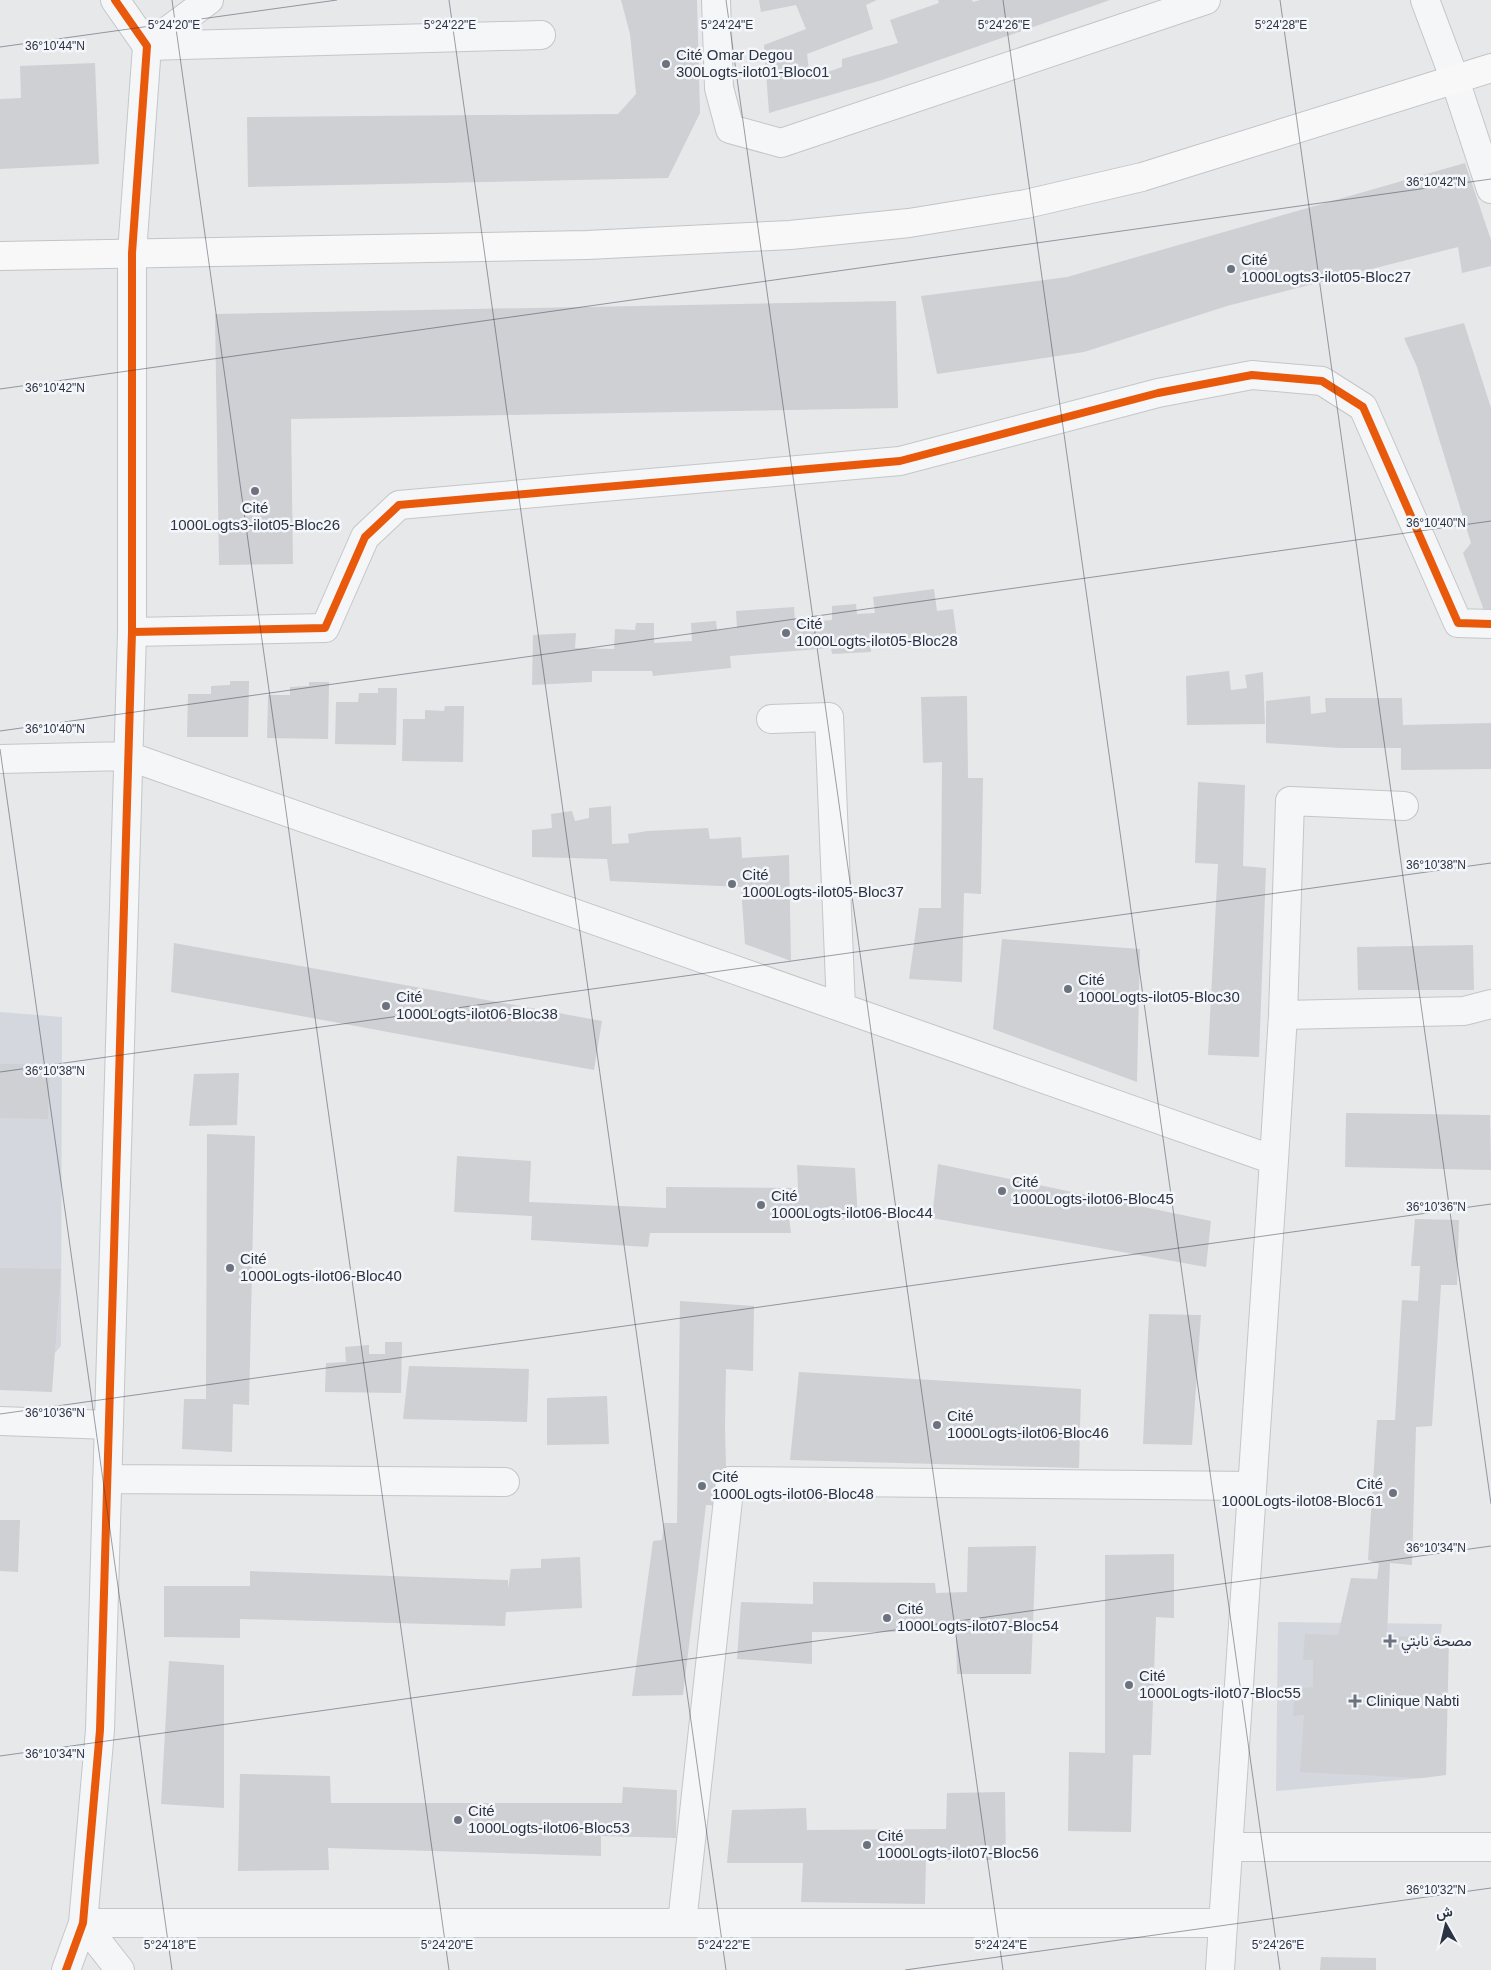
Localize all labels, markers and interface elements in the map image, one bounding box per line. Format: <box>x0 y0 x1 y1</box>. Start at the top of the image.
text: 5°24'20"E <box>148 18 200 32</box>
text: 5°24'22"E <box>424 18 476 32</box>
text: 5°24'24"E <box>701 18 753 32</box>
text: 5°24'26"E <box>978 18 1030 32</box>
text: 5°24'28"E <box>1255 18 1307 32</box>
text: 36°10'44"N <box>25 39 85 53</box>
place label: Cité Omar Degou 300Logts-ilot01-Bloc01 <box>676 46 829 80</box>
marker: Cité Omar Degou 300Logts-ilot01-Bloc01 <box>660 58 672 70</box>
text: 36°10'42"N <box>1406 175 1466 189</box>
place label: Cité 1000Logts3-ilot05-Bloc27 <box>1241 251 1411 285</box>
marker: Cité 1000Logts3-ilot05-Bloc27 <box>1225 263 1237 275</box>
text: 36°10'42"N <box>25 381 85 395</box>
marker: Cité 1000Logts3-ilot05-Bloc26 <box>249 485 261 497</box>
place label: Cité 1000Logts3-ilot05-Bloc26 <box>170 499 340 533</box>
text: 36°10'40"N <box>1406 516 1466 530</box>
place label: Cité 1000Logts-ilot05-Bloc28 <box>796 615 958 649</box>
marker: Cité 1000Logts-ilot05-Bloc28 <box>780 627 792 639</box>
text: 36°10'40"N <box>25 722 85 736</box>
text: 36°10'38"N <box>1406 858 1466 872</box>
place label: Cité 1000Logts-ilot05-Bloc37 <box>742 866 904 900</box>
marker: Cité 1000Logts-ilot05-Bloc37 <box>726 878 738 890</box>
place label: Cité 1000Logts-ilot05-Bloc30 <box>1078 971 1240 1005</box>
marker: Cité 1000Logts-ilot05-Bloc30 <box>1062 983 1074 995</box>
place label: Cité 1000Logts-ilot06-Bloc38 <box>396 988 558 1022</box>
marker: Cité 1000Logts-ilot06-Bloc38 <box>380 1000 392 1012</box>
text: 36°10'38"N <box>25 1064 85 1078</box>
place label: Cité 1000Logts-ilot06-Bloc45 <box>1012 1173 1174 1207</box>
marker: Cité 1000Logts-ilot06-Bloc45 <box>996 1185 1008 1197</box>
place label: Cité 1000Logts-ilot06-Bloc44 <box>771 1187 933 1221</box>
marker: Cité 1000Logts-ilot06-Bloc44 <box>755 1199 767 1211</box>
text: 36°10'36"N <box>1406 1200 1466 1214</box>
place label: Cité 1000Logts-ilot06-Bloc40 <box>240 1250 402 1284</box>
marker: Cité 1000Logts-ilot06-Bloc40 <box>224 1262 236 1274</box>
text: 36°10'36"N <box>25 1406 85 1420</box>
place label: Cité 1000Logts-ilot06-Bloc46 <box>947 1407 1109 1441</box>
marker: Cité 1000Logts-ilot06-Bloc46 <box>931 1419 943 1431</box>
place label: Cité 1000Logts-ilot06-Bloc48 <box>712 1468 874 1502</box>
place label: Cité 1000Logts-ilot08-Bloc61 <box>1221 1475 1383 1509</box>
marker: Cité 1000Logts-ilot06-Bloc48 <box>696 1480 708 1492</box>
marker: Cité 1000Logts-ilot08-Bloc61 <box>1387 1487 1399 1499</box>
text: 36°10'34"N <box>1406 1541 1466 1555</box>
place label: Cité 1000Logts-ilot07-Bloc54 <box>897 1600 1059 1634</box>
marker: Cité 1000Logts-ilot07-Bloc54 <box>881 1612 893 1624</box>
place label: مصحة نابتي <box>1401 1632 1472 1654</box>
marker: مصحة نابتي <box>1383 1634 1397 1648</box>
place label: Cité 1000Logts-ilot07-Bloc55 <box>1139 1667 1301 1701</box>
marker: Cité 1000Logts-ilot07-Bloc55 <box>1123 1679 1135 1691</box>
place label: Clinique Nabti <box>1366 1692 1459 1709</box>
marker: Clinique Nabti <box>1348 1694 1362 1708</box>
text: 36°10'34"N <box>25 1747 85 1761</box>
place label: Cité 1000Logts-ilot06-Bloc53 <box>468 1802 630 1836</box>
marker: Cité 1000Logts-ilot06-Bloc53 <box>452 1814 464 1826</box>
place label: Cité 1000Logts-ilot07-Bloc56 <box>877 1827 1039 1861</box>
marker: Cité 1000Logts-ilot07-Bloc56 <box>861 1839 873 1851</box>
text: 36°10'32"N <box>1406 1883 1466 1897</box>
north arrow <box>1421 1900 1471 1950</box>
text: ش <box>1435 1903 1454 1922</box>
text: 5°24'18"E <box>144 1938 196 1952</box>
text: 5°24'20"E <box>421 1938 473 1952</box>
text: 5°24'22"E <box>698 1938 750 1952</box>
text: 5°24'24"E <box>975 1938 1027 1952</box>
text: 5°24'26"E <box>1252 1938 1304 1952</box>

